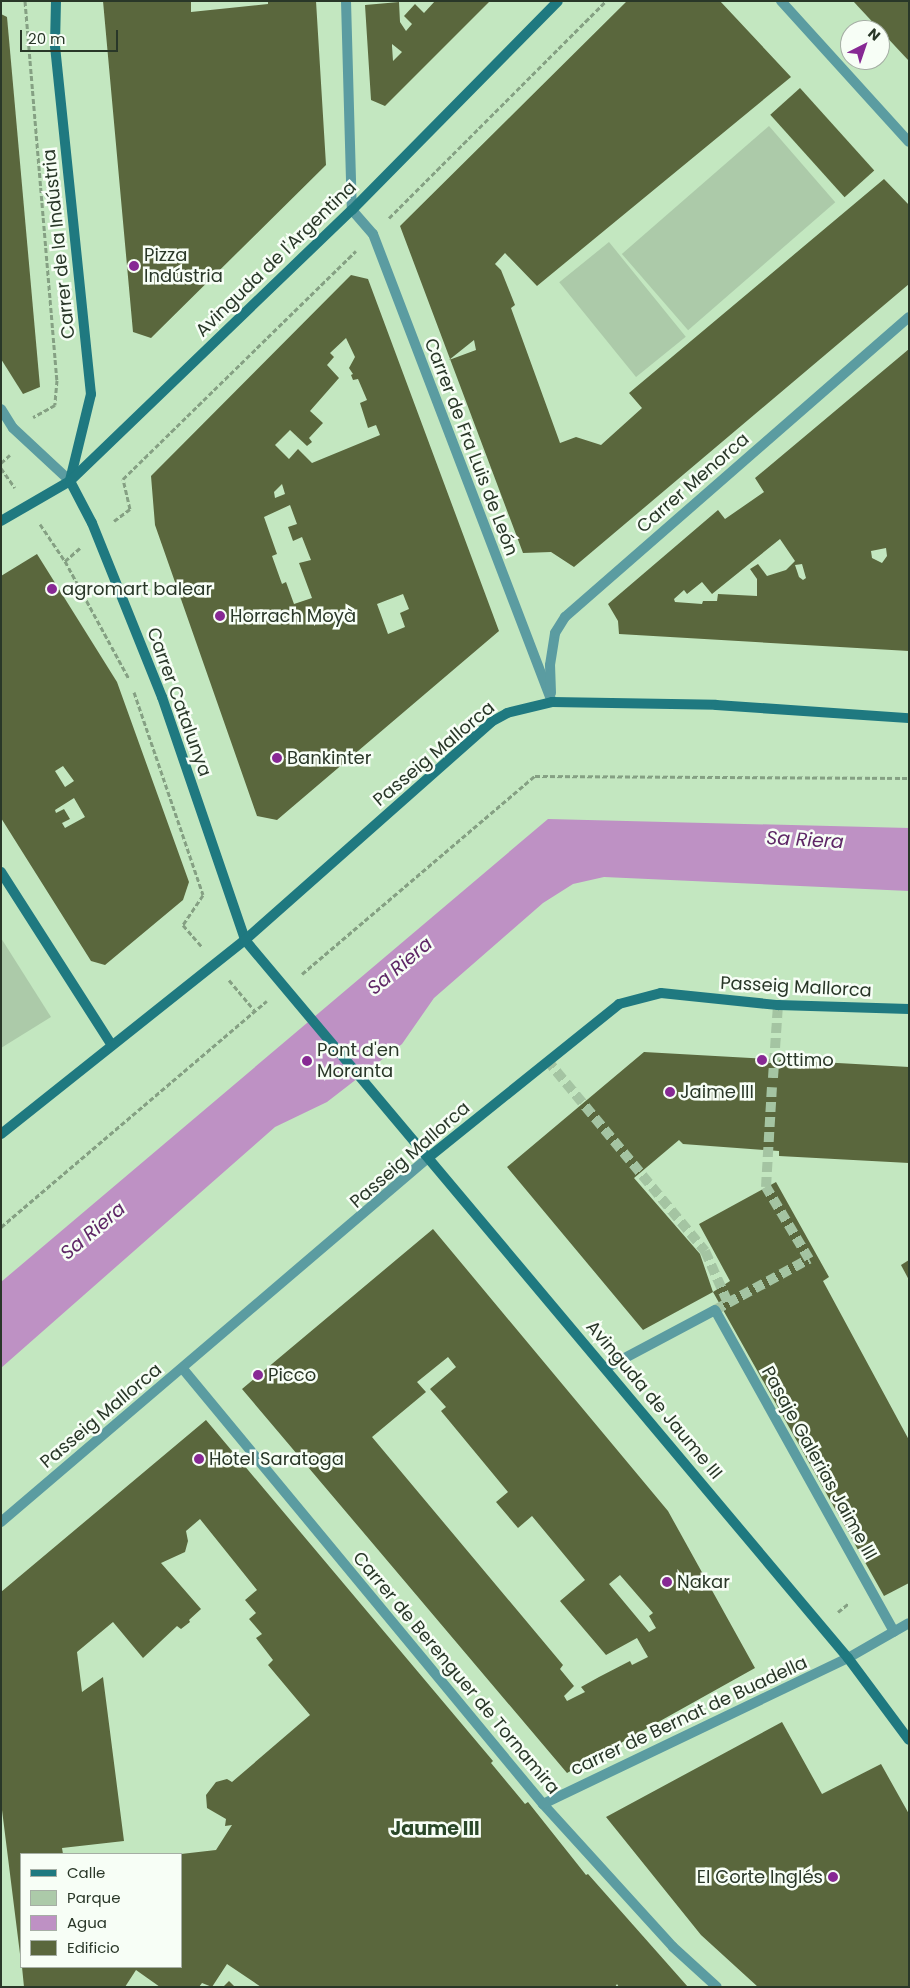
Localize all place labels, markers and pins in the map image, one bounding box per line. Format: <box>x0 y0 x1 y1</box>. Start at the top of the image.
place label: Pizza Indústria <box>144 245 223 288</box>
marker: Pizza Indústria <box>128 260 140 272</box>
place label: agromart balear <box>62 578 212 600</box>
marker: agromart balear <box>46 583 58 595</box>
place label: Horrach Moyà <box>230 605 356 627</box>
marker: Horrach Moyà <box>214 610 226 622</box>
place label: Bankinter <box>287 747 371 769</box>
marker: Bankinter <box>271 752 283 764</box>
place label: Pont d'en Moranta <box>317 1040 400 1082</box>
place label: Ottimo <box>772 1049 834 1071</box>
marker: Ottimo <box>756 1054 768 1066</box>
marker: Pont d'en Moranta <box>301 1055 313 1067</box>
place label: Jaime III <box>680 1081 754 1103</box>
marker: Jaime III <box>664 1086 676 1098</box>
place label: Picco <box>268 1364 316 1386</box>
marker: Picco <box>252 1369 264 1381</box>
place label: Hotel Saratoga <box>209 1448 344 1470</box>
marker: Hotel Saratoga <box>193 1453 205 1465</box>
place label: Nakar <box>677 1571 730 1593</box>
marker: Nakar <box>661 1576 673 1588</box>
place label: El Corte Inglés <box>697 1866 823 1888</box>
marker: El Corte Inglés <box>827 1871 839 1883</box>

